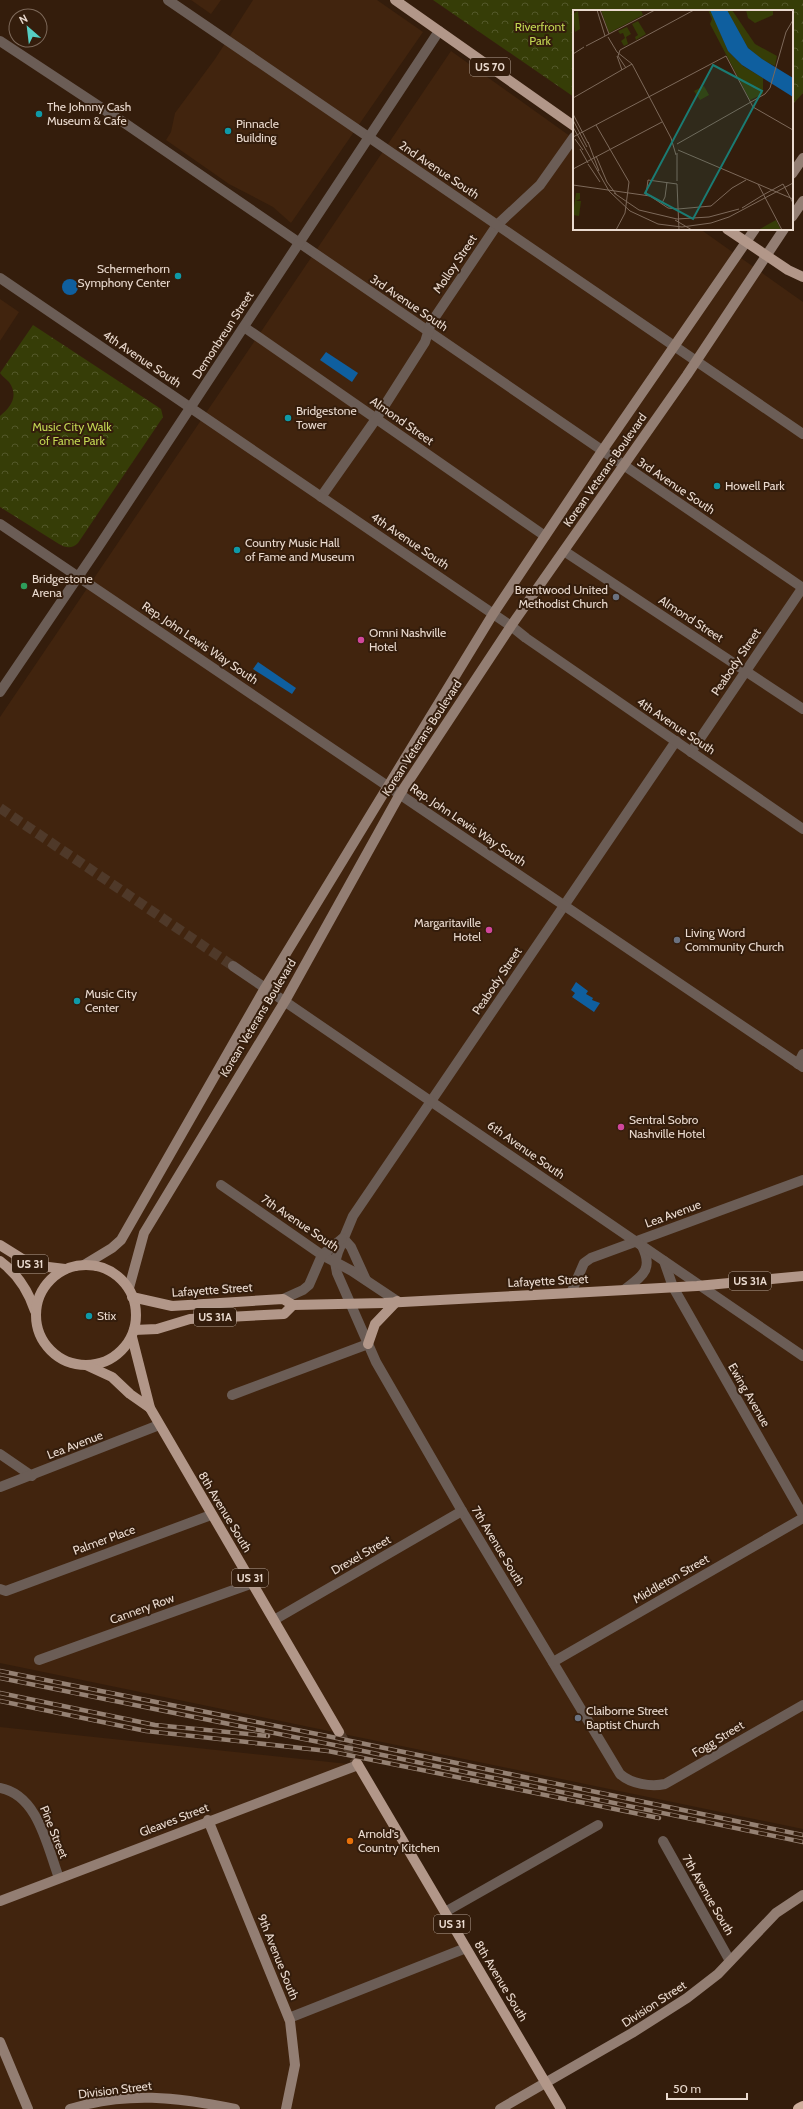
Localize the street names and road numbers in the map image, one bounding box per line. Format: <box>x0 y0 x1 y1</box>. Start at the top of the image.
road number: US 70 <box>470 58 510 76</box>
street label: 2nd Avenue South <box>396 137 482 202</box>
street label: Molloy Street <box>429 231 480 296</box>
street label: 3rd Avenue South <box>367 271 451 334</box>
street label: Demonbreun Street <box>189 288 257 381</box>
street label: 4th Avenue South <box>100 327 184 390</box>
street label: Almond Street <box>368 393 437 448</box>
street label: Korean Veterans Boulevard <box>560 410 650 530</box>
street label: 3rd Avenue South <box>634 454 718 517</box>
street label: 4th Avenue South <box>368 509 452 572</box>
street label: Almond Street <box>656 592 726 645</box>
street label: Rep. John Lewis Way South <box>139 598 261 687</box>
street label: Peabody Street <box>708 625 764 698</box>
street label: Korean Veterans Boulevard <box>378 677 465 799</box>
street label: 4th Avenue South <box>634 694 718 757</box>
street label: Rep. John Lewis Way South <box>407 780 529 869</box>
street label: Peabody Street <box>469 944 525 1017</box>
street label: Korean Veterans Boulevard <box>216 956 299 1080</box>
street label: 6th Avenue South <box>485 1117 568 1182</box>
street label: 7th Avenue South <box>259 1191 342 1254</box>
street label: Lea Avenue <box>643 1196 703 1231</box>
road number: US 31 <box>12 1255 48 1273</box>
street label: Lafayette Street <box>507 1271 589 1290</box>
road number: US 31A <box>729 1272 771 1290</box>
street label: Lafayette Street <box>171 1279 253 1300</box>
road number: US 31A <box>194 1308 236 1326</box>
street label: Ewing Avenue <box>725 1360 774 1429</box>
street label: Lea Avenue <box>45 1427 105 1462</box>
street label: 8th Avenue South <box>195 1469 255 1555</box>
street label: 7th Avenue South <box>469 1503 528 1588</box>
street label: Palmer Place <box>71 1521 137 1558</box>
street label: Drexel Street <box>328 1531 393 1578</box>
street label: Middleton Street <box>630 1551 711 1606</box>
road number: US 31 <box>232 1569 268 1587</box>
street label: Cannery Row <box>108 1590 176 1627</box>
street label: Fogg Street <box>689 1717 746 1760</box>
street label: Gleaves Street <box>137 1799 211 1840</box>
street label: Pine Street <box>37 1803 72 1860</box>
street label: 7th Avenue South <box>679 1852 738 1938</box>
street label: 9th Avenue South <box>254 1912 303 2002</box>
road number: US 31 <box>434 1915 470 1933</box>
street label: 8th Avenue South <box>471 1938 531 2024</box>
street label: Division Street <box>619 1977 689 2030</box>
street label: Division Street <box>77 2078 153 2101</box>

